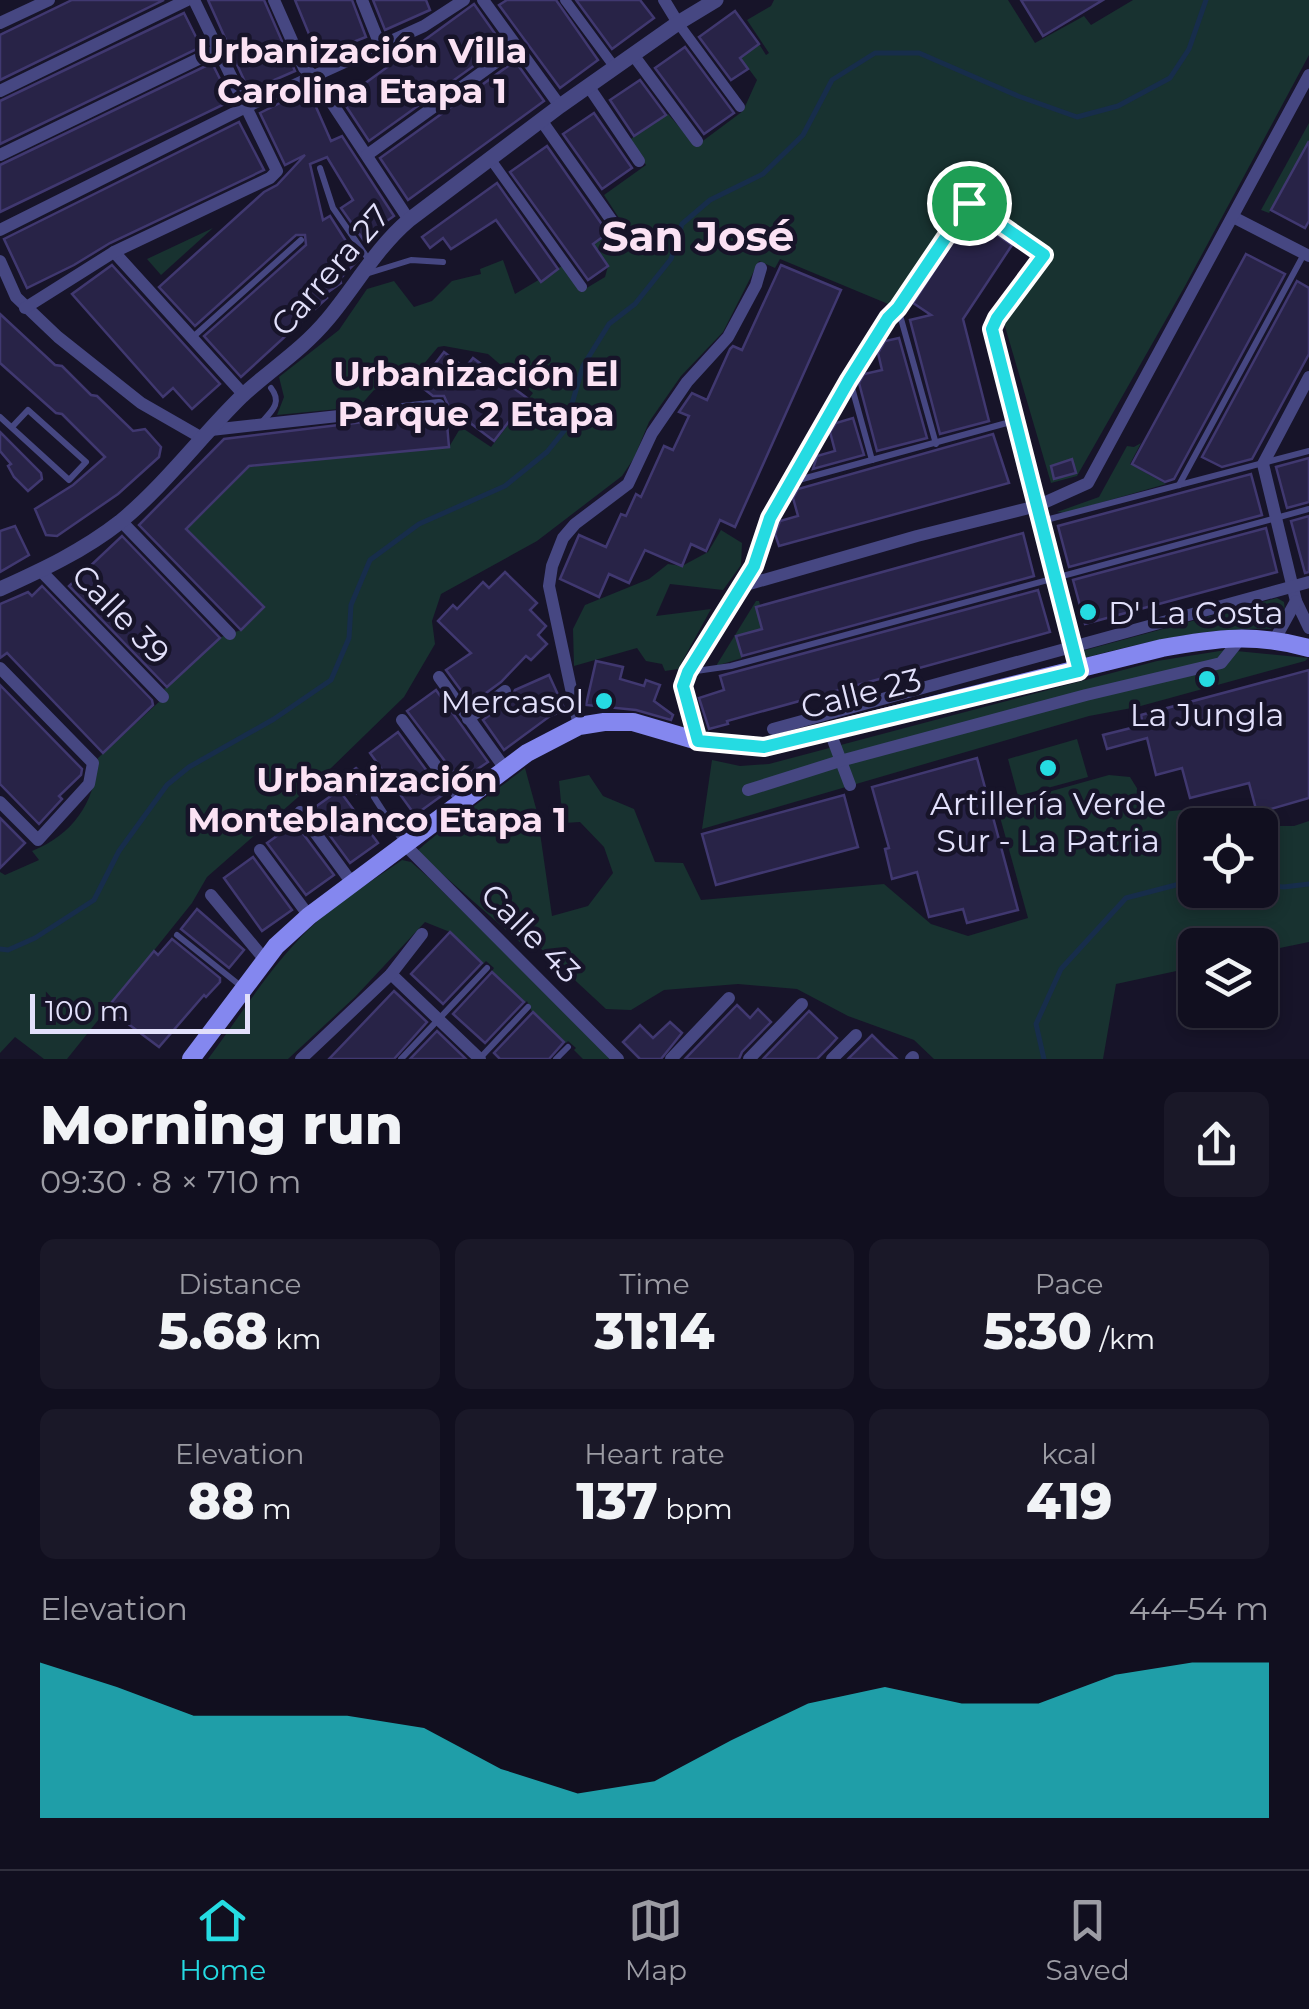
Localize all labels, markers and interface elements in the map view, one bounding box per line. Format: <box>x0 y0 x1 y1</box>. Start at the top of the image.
district label: Urbanización Villa Carolina Etapa 1 <box>197 29 527 112</box>
pin <box>927 161 1012 246</box>
icon: arrive <box>942 176 997 231</box>
street label: Carrera 27 <box>262 196 398 344</box>
district label: San José <box>602 210 794 262</box>
district label: Urbanización El Parque 2 Etapa <box>333 352 619 435</box>
street label: Calle 39 <box>64 556 178 672</box>
place label: D' La Costa <box>1108 593 1284 632</box>
marker: D' La Costa <box>1077 601 1099 623</box>
street label: Calle 23 <box>797 659 925 727</box>
marker: La Jungla <box>1196 668 1218 690</box>
place label: Mercasol <box>441 682 584 721</box>
marker: Mercasol <box>593 690 615 712</box>
place label: La Jungla <box>1130 695 1284 734</box>
marker: Artillería Verde Sur - La Patria <box>1037 757 1059 779</box>
district label: Urbanización Monteblanco Etapa 1 <box>187 758 567 841</box>
place label: Artillería Verde Sur - La Patria <box>930 784 1166 860</box>
map controls <box>1178 808 1278 1028</box>
button: locate <box>1178 808 1278 908</box>
street label: Calle 43 <box>473 875 589 991</box>
button: layers <box>1178 928 1278 1028</box>
scale bar <box>30 989 250 1034</box>
text: 100 m <box>45 994 129 1028</box>
text: Morning run <box>40 1091 403 1158</box>
button: share <box>1164 1092 1269 1197</box>
text: 09:30 · 8 × 710 m <box>40 1162 301 1201</box>
text: Distance <box>178 1267 301 1301</box>
text: Time <box>619 1267 690 1301</box>
text: Pace <box>1035 1267 1103 1301</box>
text: 5.68 <box>158 1301 268 1362</box>
text: 31:14 <box>595 1301 714 1362</box>
text: 5:30 <box>983 1301 1092 1362</box>
text: km <box>268 1322 321 1356</box>
text: /km <box>1092 1322 1155 1356</box>
text: Elevation <box>175 1437 305 1471</box>
text: Heart rate <box>584 1437 725 1471</box>
text: kcal <box>1041 1437 1097 1471</box>
text: 88 <box>188 1471 255 1532</box>
text: 137 <box>576 1471 658 1532</box>
text: 419 <box>1026 1471 1112 1532</box>
text: m <box>255 1492 292 1526</box>
text: bpm <box>658 1492 733 1526</box>
text: Elevation <box>40 1589 188 1628</box>
text: 44–54 m <box>1129 1589 1269 1628</box>
tab: Home <box>179 1893 266 1987</box>
tab: Map <box>625 1893 687 1987</box>
tab: Saved <box>1046 1893 1130 1987</box>

